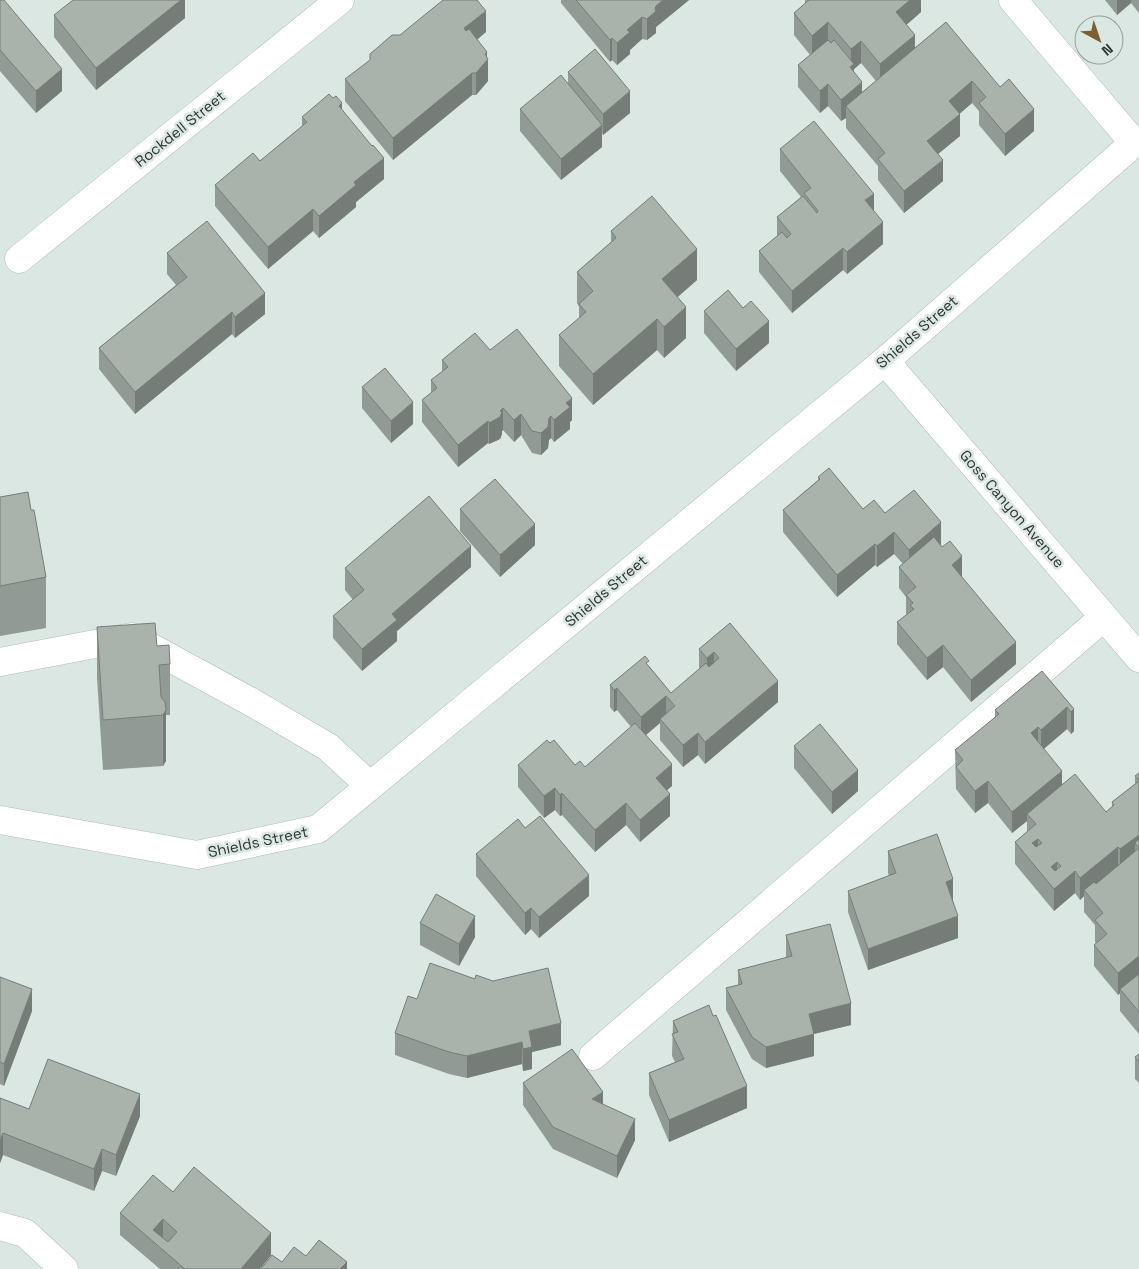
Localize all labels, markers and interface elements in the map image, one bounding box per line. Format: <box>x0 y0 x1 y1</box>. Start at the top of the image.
north arrow <box>1074 15 1124 65</box>
text: N <box>1098 40 1117 60</box>
street label: Rockdell Street <box>131 86 229 171</box>
street label: Shields Street <box>872 291 961 372</box>
street label: Goss Canyon Avenue <box>956 446 1069 572</box>
street label: Shields Street <box>561 551 651 631</box>
street label: Shields Street <box>206 822 310 861</box>

